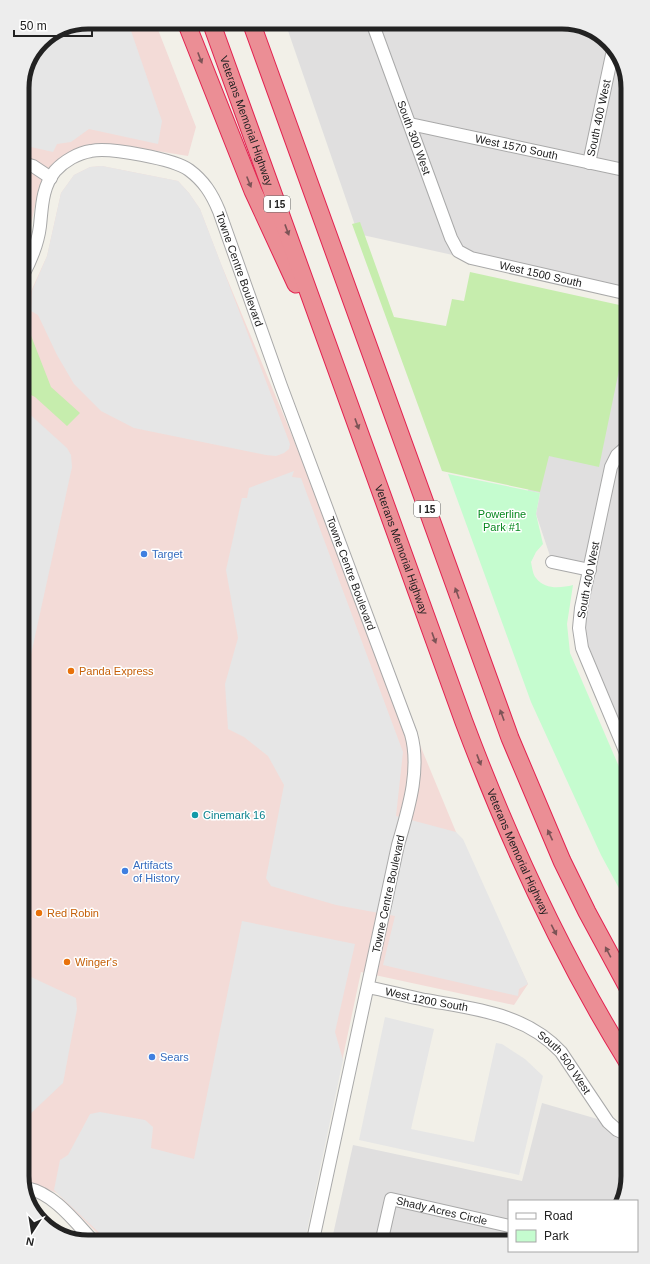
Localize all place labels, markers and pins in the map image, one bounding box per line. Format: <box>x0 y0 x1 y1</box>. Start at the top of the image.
place label: Target <box>152 548 183 560</box>
marker: Target <box>139 549 149 559</box>
place label: Panda Express <box>79 665 154 677</box>
marker: Panda Express <box>66 666 76 676</box>
place label: Cinemark 16 <box>203 809 265 821</box>
marker: Cinemark 16 <box>190 810 200 820</box>
place label: Artifacts of History <box>133 859 180 884</box>
marker: Artifacts of History <box>120 866 130 876</box>
place label: Red Robin <box>47 907 99 919</box>
marker: Red Robin <box>34 908 44 918</box>
place label: Winger's <box>75 956 118 968</box>
marker: Winger's <box>62 957 72 967</box>
place label: Sears <box>160 1051 189 1063</box>
marker: Sears <box>147 1052 157 1062</box>

